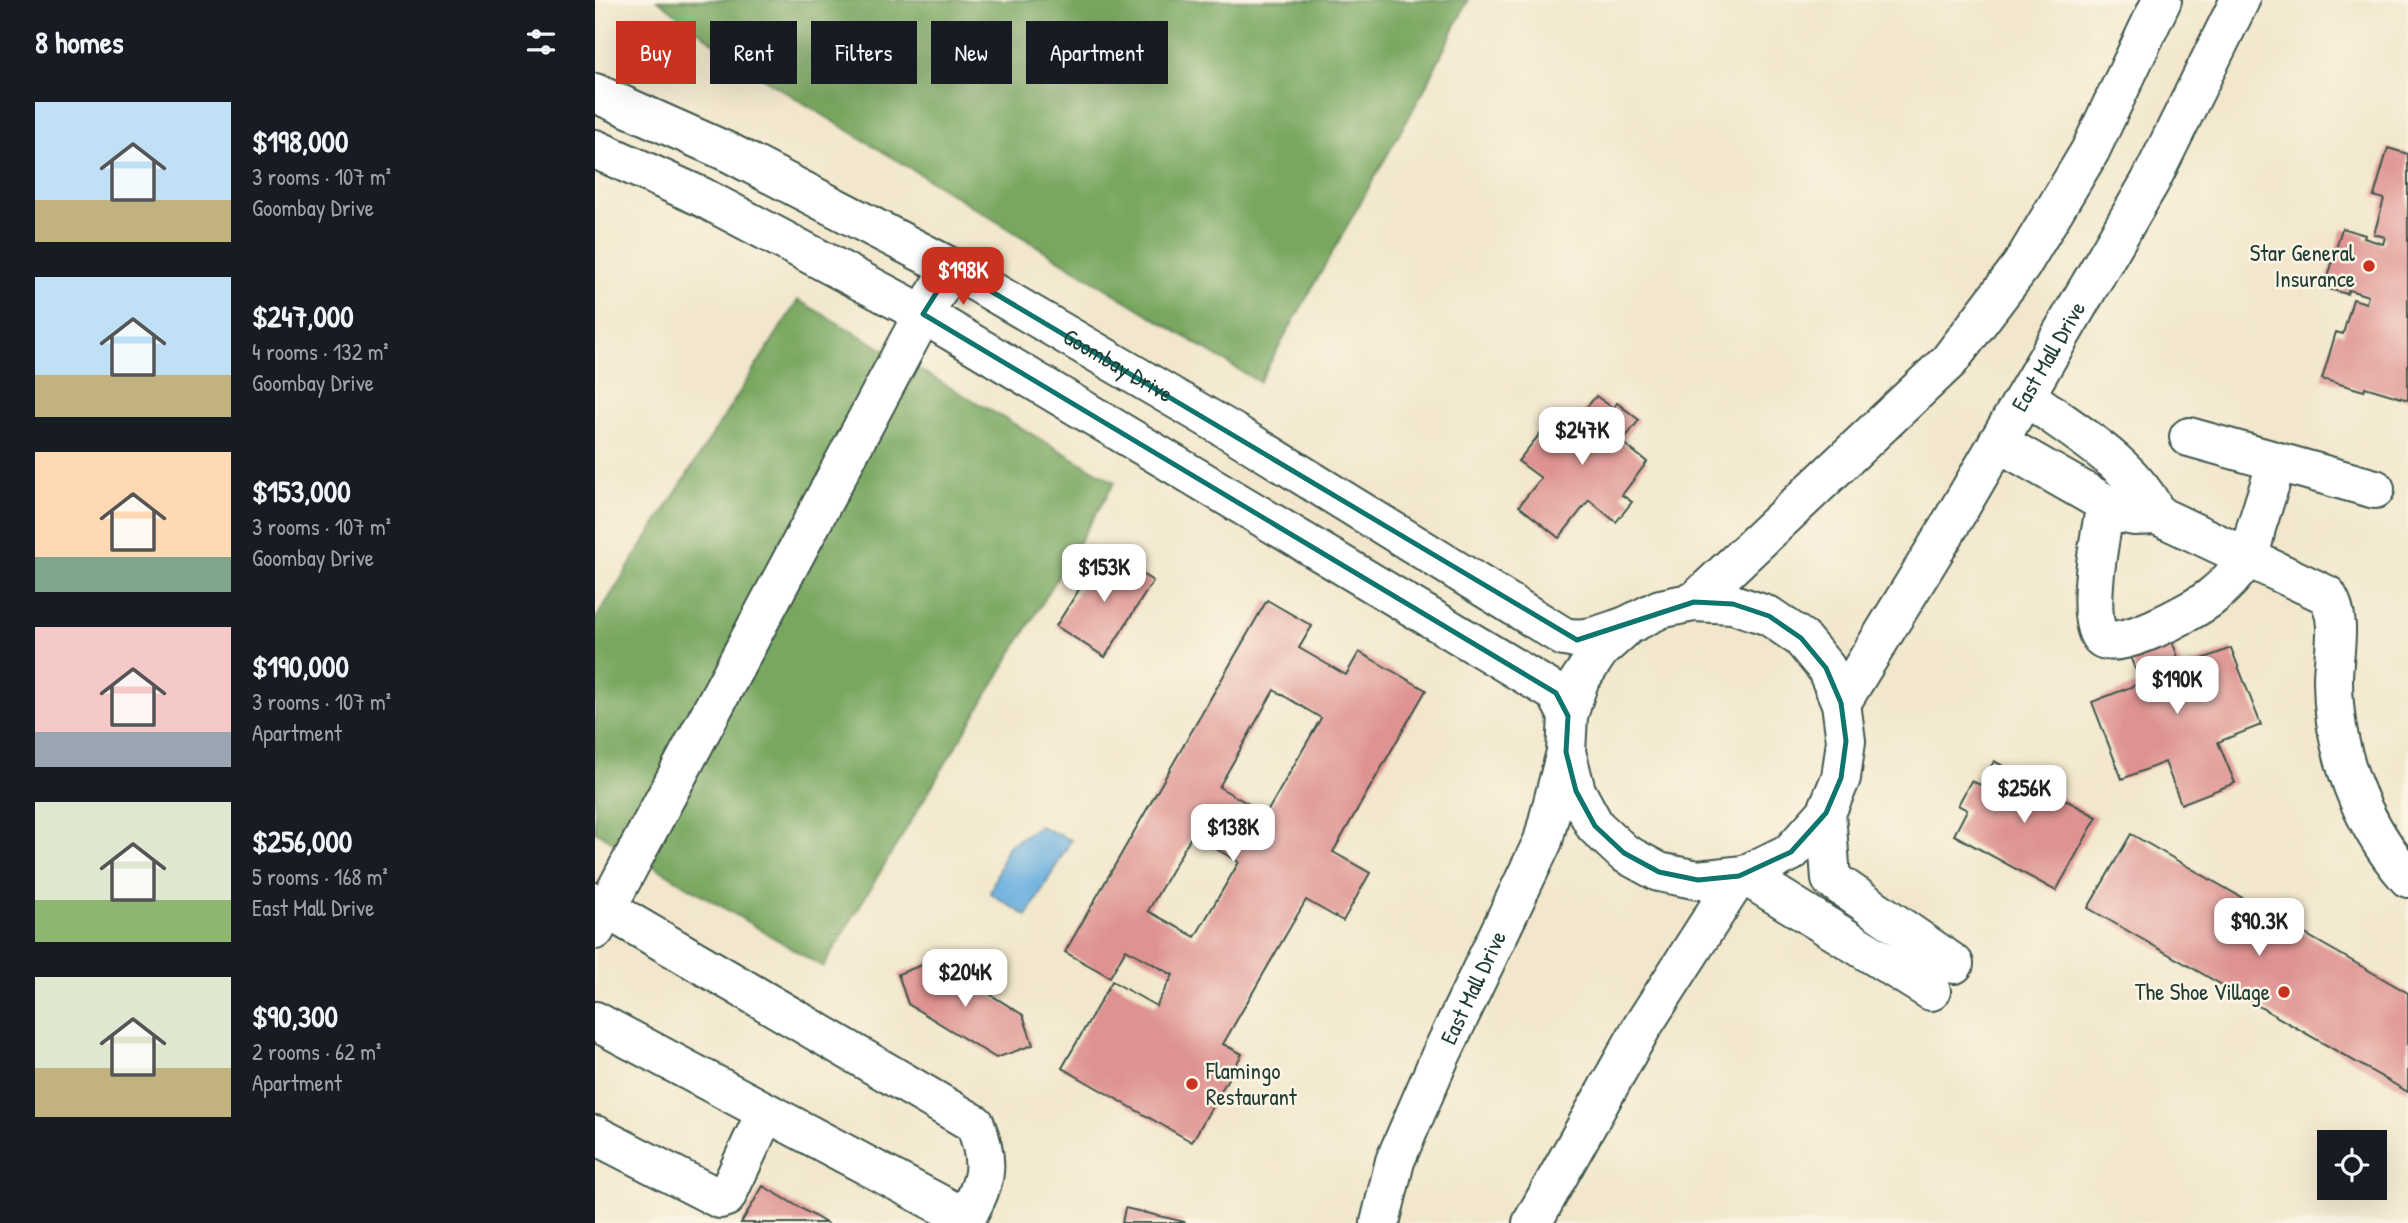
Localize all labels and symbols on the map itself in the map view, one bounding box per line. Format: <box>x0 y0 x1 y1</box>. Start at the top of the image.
place label: Star General Insurance <box>2250 237 2356 294</box>
pin: $198K <box>914 247 1012 307</box>
marker: Star General Insurance <box>2361 258 2377 274</box>
street label: East Mall Drive <box>2004 295 2092 417</box>
street label: Goombay Drive <box>1058 320 1179 409</box>
pin: $247K <box>1533 407 1631 467</box>
pin: $153K <box>1055 544 1153 604</box>
pin: $190K <box>2128 656 2226 716</box>
pin: $256K <box>1975 766 2073 825</box>
pin: $138K <box>1184 804 1282 864</box>
pin: $90.3K <box>2202 898 2316 958</box>
street label: East Mall Drive <box>1432 925 1513 1049</box>
pin: $204K <box>916 950 1014 1009</box>
place label: The Shoe Village <box>2135 976 2270 1007</box>
marker: The Shoe Village <box>2276 984 2292 1000</box>
place label: Flamingo Restaurant <box>1205 1055 1298 1112</box>
marker: Flamingo Restaurant <box>1184 1076 1200 1092</box>

